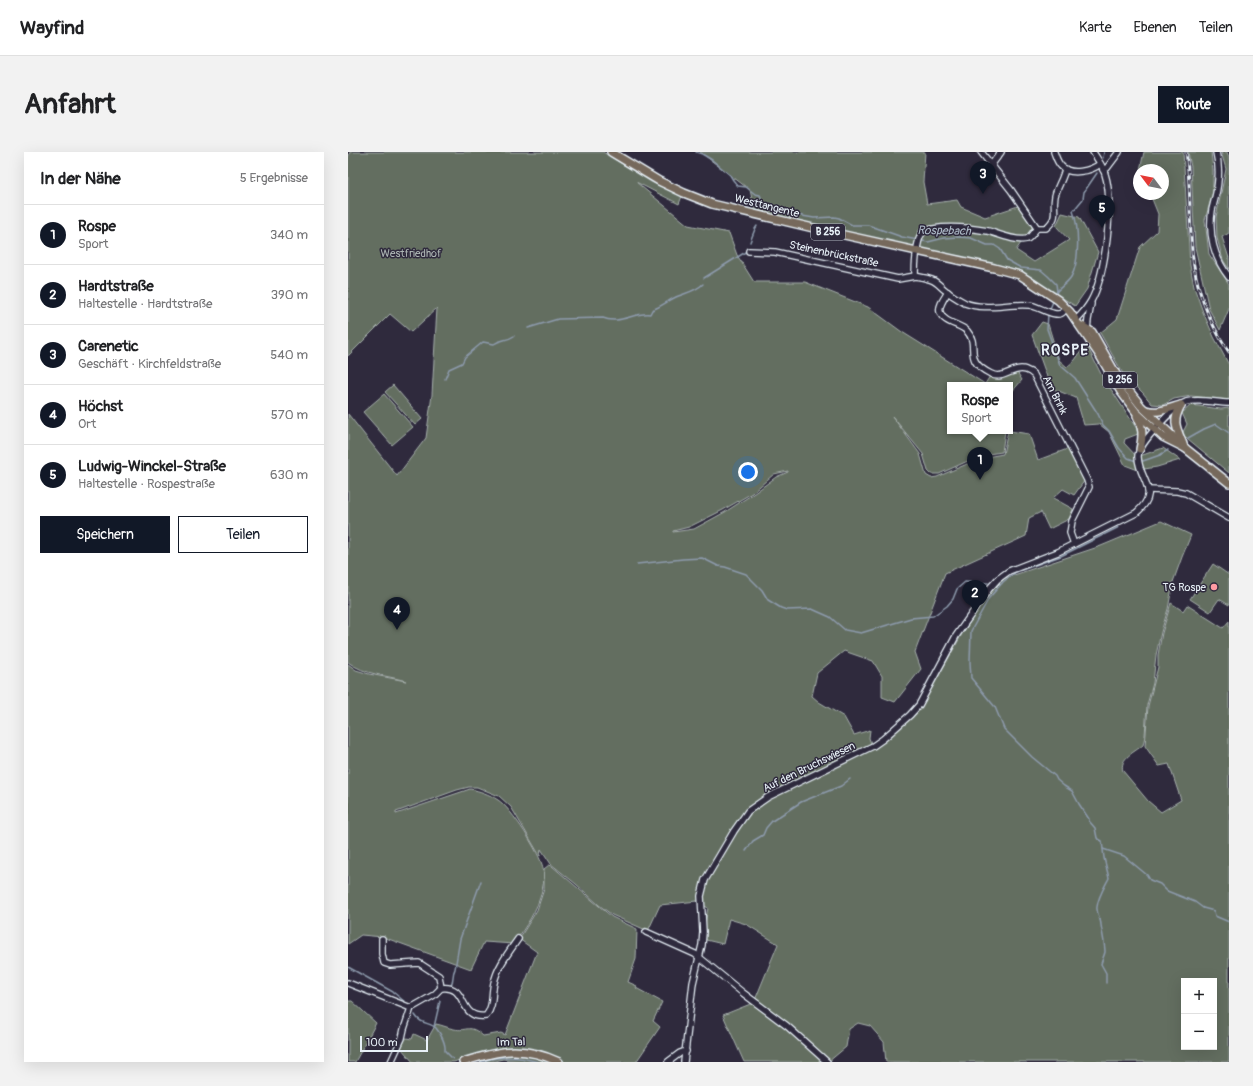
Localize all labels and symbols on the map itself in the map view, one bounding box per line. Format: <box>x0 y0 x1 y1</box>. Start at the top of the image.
pin: 3 <box>970 161 996 194</box>
north arrow <box>1133 164 1169 200</box>
street label: Westtangente <box>733 192 801 220</box>
pin: 5 <box>1089 195 1115 228</box>
water label: Rospebach <box>917 223 972 239</box>
road number: B 256 <box>811 224 845 240</box>
street label: Steinenbrückstraße <box>788 238 880 270</box>
park label: Westfriedhof <box>381 247 442 260</box>
district label: ROSPE <box>1041 341 1089 360</box>
road number: B 256 <box>1103 372 1137 388</box>
street label: Am Brink <box>1040 373 1070 417</box>
pin: 1 <box>967 447 993 480</box>
your location <box>738 462 758 482</box>
pin: 2 <box>962 580 988 613</box>
place label: TG Rospe <box>1162 581 1207 594</box>
marker: TG Rospe <box>1209 582 1219 592</box>
pin: 4 <box>384 597 410 630</box>
street label: Auf den Bruchswiesen <box>761 739 857 795</box>
scale bar <box>360 1034 428 1053</box>
street label: Im Tal <box>497 1035 525 1049</box>

